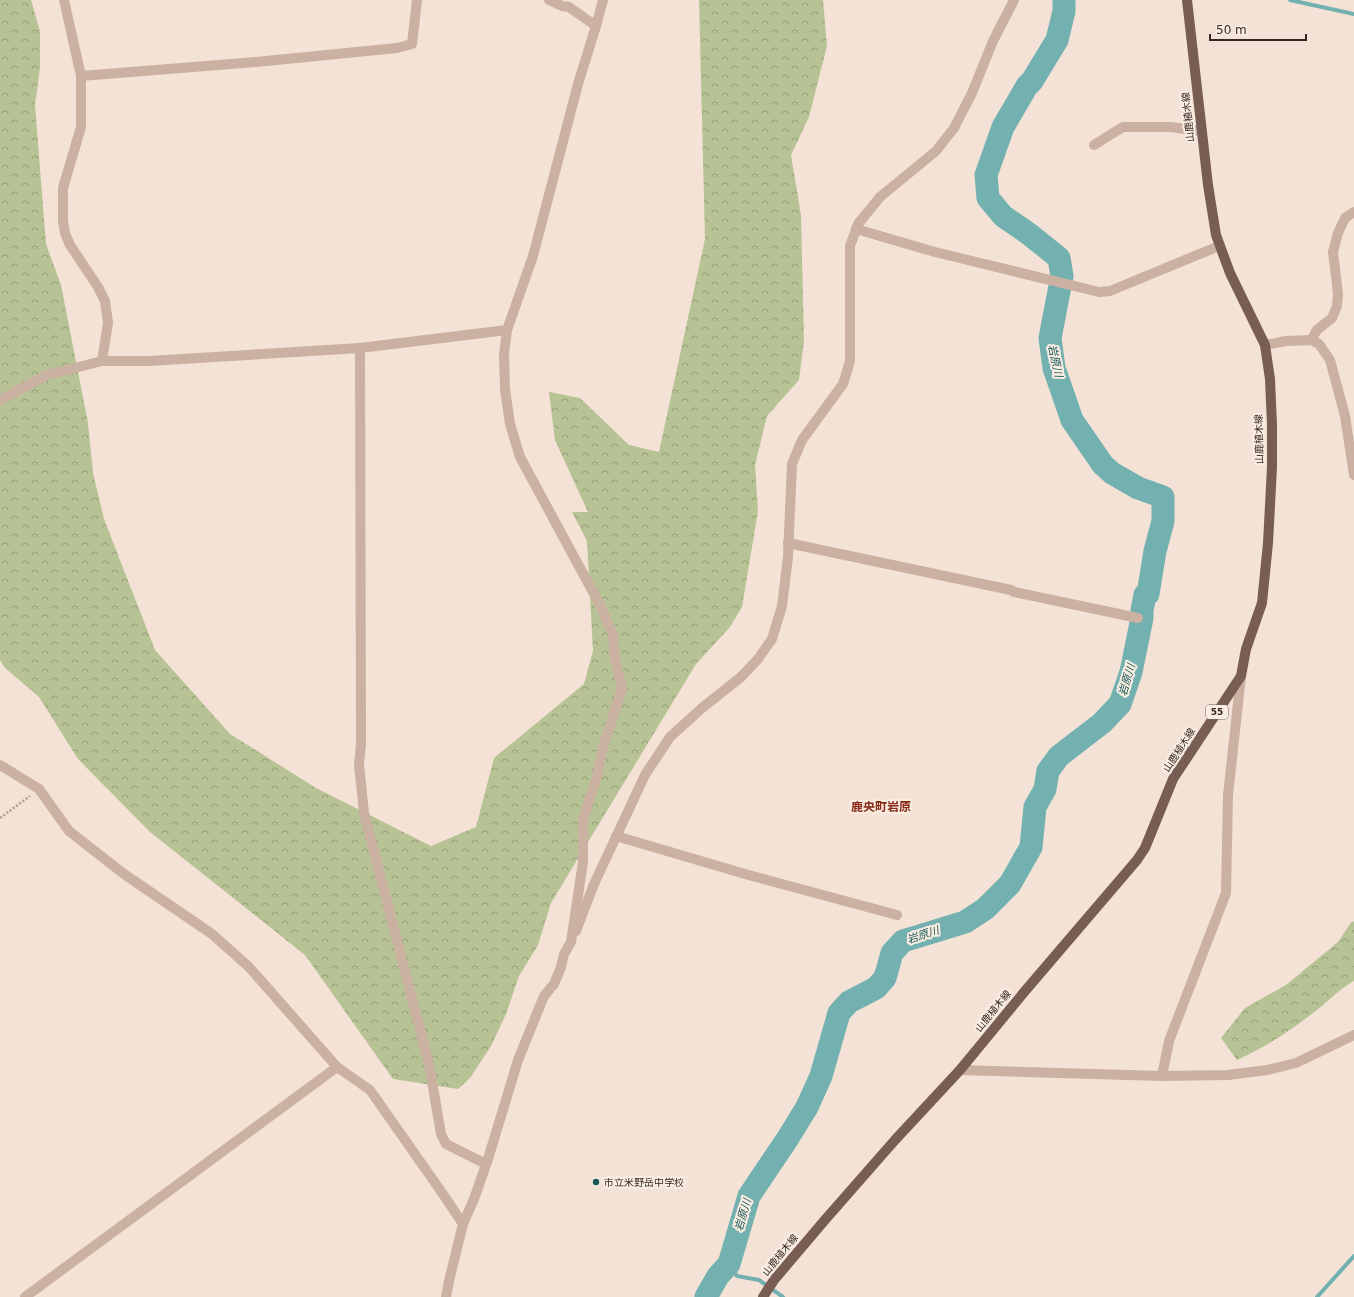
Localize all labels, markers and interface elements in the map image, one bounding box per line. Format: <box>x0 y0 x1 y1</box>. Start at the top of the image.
scale bar <box>1210 16 1306 42</box>
text: 50 m <box>1216 23 1247 37</box>
street label: 山鹿植木線 <box>1180 92 1196 142</box>
water label: 岩原川 <box>1045 344 1065 379</box>
street label: 山鹿植木線 <box>1253 414 1265 464</box>
water label: 岩原川 <box>1116 661 1138 698</box>
road number: 55 <box>1206 705 1228 719</box>
street label: 山鹿植木線 <box>1161 726 1197 774</box>
district label: 鹿央町岩原 <box>851 800 911 814</box>
water label: 岩原川 <box>905 923 942 946</box>
street label: 山鹿植木線 <box>973 988 1013 1034</box>
marker: 市立米野岳中学校 <box>591 1177 601 1187</box>
place label: 市立米野岳中学校 <box>604 1177 684 1188</box>
water label: 岩原川 <box>732 1196 754 1233</box>
street label: 山鹿植木線 <box>760 1232 800 1278</box>

